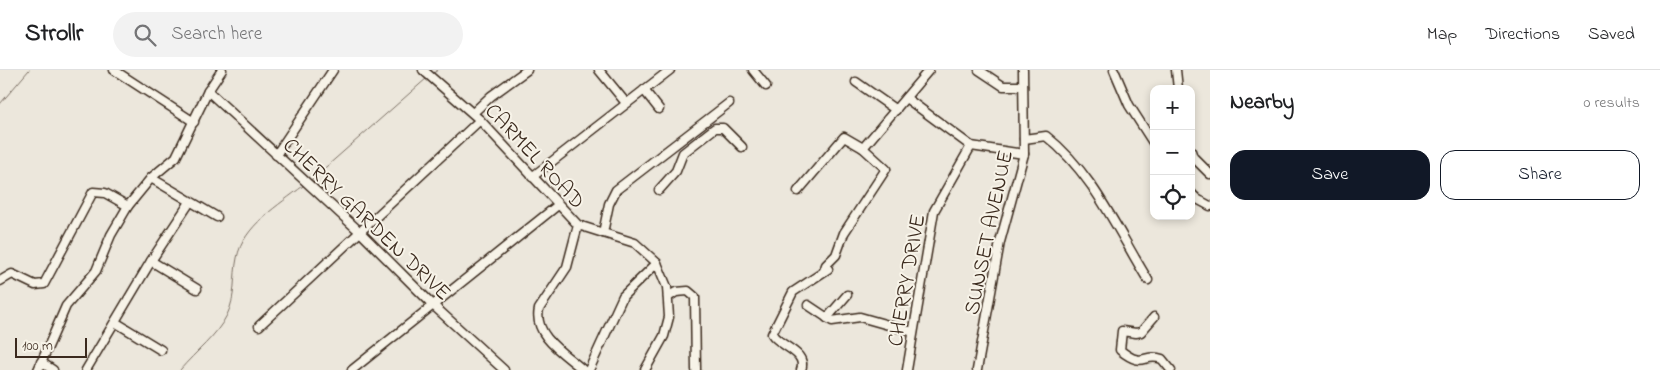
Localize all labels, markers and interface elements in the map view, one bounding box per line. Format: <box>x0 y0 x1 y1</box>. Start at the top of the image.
search box <box>113 12 463 57</box>
text: Strollr <box>25 17 83 52</box>
icon: search <box>131 21 159 49</box>
text: Search here <box>171 21 262 48</box>
text: Map <box>1427 22 1457 48</box>
text: Directions <box>1485 22 1560 48</box>
text: Saved <box>1588 22 1635 48</box>
map controls <box>1150 85 1195 220</box>
button: + <box>1150 85 1195 130</box>
text: Nearby <box>1230 88 1294 118</box>
text: 0 results <box>1584 91 1640 115</box>
street label: CARMEL ROAD <box>476 97 591 217</box>
button: − <box>1150 130 1195 175</box>
street label: CHERRY GARDEN DRIVE <box>274 131 457 309</box>
street label: SUNSET AVENUE <box>957 147 1023 318</box>
button: Save <box>1230 150 1430 200</box>
button: Share <box>1440 150 1640 200</box>
button: locate <box>1150 175 1195 220</box>
street label: CHERRY DRIVE <box>881 212 935 349</box>
scale bar <box>15 335 88 358</box>
text: 100 m <box>22 336 53 357</box>

